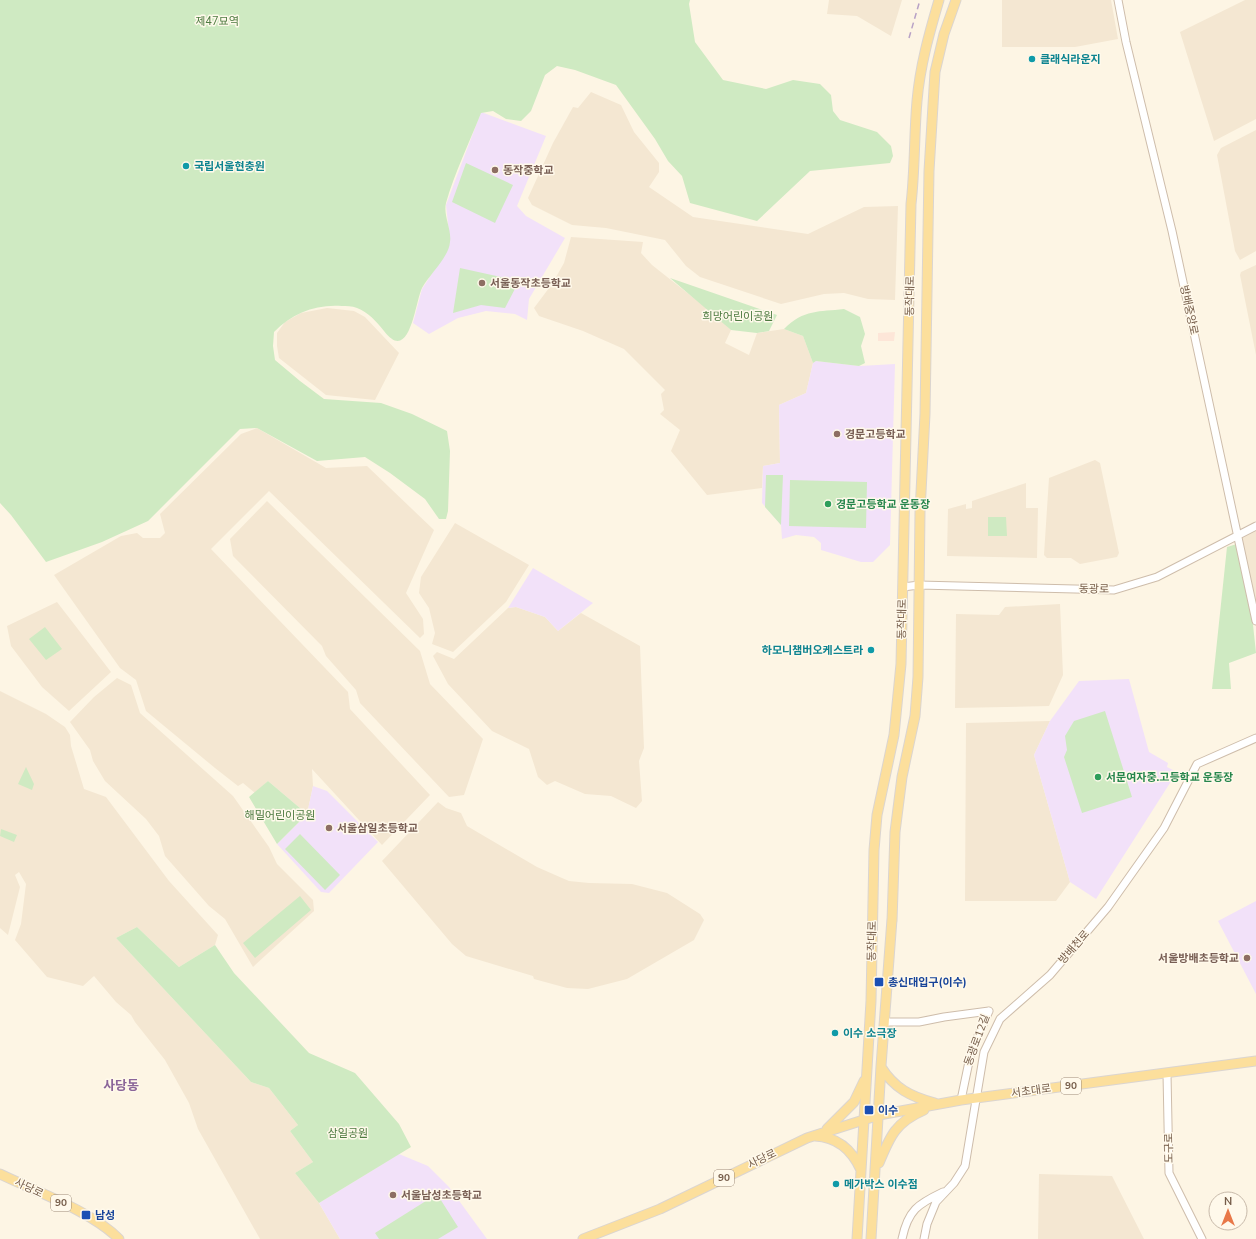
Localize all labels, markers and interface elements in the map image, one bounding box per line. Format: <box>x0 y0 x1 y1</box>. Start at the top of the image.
park label: 제47묘역 <box>195 14 239 29</box>
place label: 클래식라운지 <box>1040 52 1101 67</box>
marker: 클래식라운지 <box>1027 54 1037 64</box>
place label: 국립서울현충원 <box>194 159 265 174</box>
marker: 국립서울현충원 <box>181 161 191 171</box>
place label: 동작중학교 <box>503 163 554 178</box>
marker: 동작중학교 <box>490 165 500 175</box>
place label: 서울동작초등학교 <box>490 276 571 291</box>
street label: 동작대로 <box>902 276 918 316</box>
marker: 서울동작초등학교 <box>477 278 487 288</box>
street label: 방배중앙로 <box>1176 284 1202 336</box>
park label: 희망어린이공원 <box>703 309 773 324</box>
place label: 경문고등학교 <box>845 427 906 442</box>
marker: 경문고등학교 <box>832 429 842 439</box>
place label: 경문고등학교 운동장 <box>836 497 930 512</box>
marker: 경문고등학교 운동장 <box>823 499 833 509</box>
street label: 동광로 <box>1079 581 1109 597</box>
street label: 동작대로 <box>894 599 910 639</box>
place label: 하모니챔버오케스트라 <box>762 643 863 658</box>
marker: 하모니챔버오케스트라 <box>866 645 876 655</box>
place label: 서문여자중.고등학교 운동장 <box>1106 770 1233 785</box>
marker: 서문여자중.고등학교 운동장 <box>1093 772 1103 782</box>
park label: 해밀어린이공원 <box>245 808 315 823</box>
place label: 서울삼일초등학교 <box>337 821 418 836</box>
marker: 서울삼일초등학교 <box>324 823 334 833</box>
street label: 동작대로 <box>864 921 880 961</box>
street label: 방배천로 <box>1055 927 1093 967</box>
place label: 서울방배초등학교 <box>1158 951 1239 966</box>
marker: 서울방배초등학교 <box>1242 953 1252 963</box>
place label: 총신대입구(이수) <box>888 975 967 990</box>
marker: 총신대입구(이수) <box>873 976 885 988</box>
street label: 동광로12길 <box>961 1012 993 1068</box>
place label: 이수 소극장 <box>843 1026 897 1041</box>
marker: 이수 소극장 <box>830 1028 840 1038</box>
district label: 사당동 <box>103 1077 139 1095</box>
road number: 90 <box>1061 1078 1081 1094</box>
street label: 서초대로 <box>1010 1081 1052 1101</box>
place label: 이수 <box>878 1103 898 1118</box>
marker: 이수 <box>863 1104 875 1116</box>
park label: 삼일공원 <box>328 1126 368 1141</box>
street label: 도구로 <box>1161 1133 1177 1163</box>
street label: 사당로 <box>745 1146 779 1172</box>
road number: 90 <box>714 1170 734 1186</box>
street label: 사당로 <box>12 1175 46 1201</box>
place label: 메가박스 이수점 <box>844 1177 918 1192</box>
marker: 메가박스 이수점 <box>831 1179 841 1189</box>
place label: 서울남성초등학교 <box>401 1188 482 1203</box>
marker: 서울남성초등학교 <box>388 1190 398 1200</box>
north arrow <box>1208 1191 1248 1231</box>
text: N <box>1224 1194 1232 1209</box>
road number: 90 <box>51 1195 71 1211</box>
place label: 남성 <box>95 1208 115 1223</box>
marker: 남성 <box>80 1209 92 1221</box>

